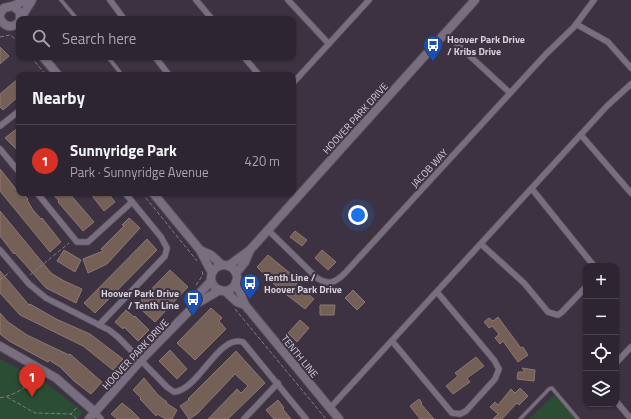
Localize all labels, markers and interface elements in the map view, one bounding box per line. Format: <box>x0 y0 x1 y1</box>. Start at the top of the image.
search box <box>16 16 296 60</box>
icon: search <box>30 27 52 49</box>
text: Search here <box>62 27 136 50</box>
place label: Hoover Park Drive / Kribs Drive <box>447 32 525 59</box>
bus stop icon: Hoover Park Drive / Kribs Drive <box>422 34 444 62</box>
street label: HOOVER PARK DRIVE <box>319 79 392 157</box>
text: Nearby <box>32 85 85 111</box>
text: Sunnyridge Park <box>70 139 177 162</box>
street label: JACOB WAY <box>407 145 452 191</box>
text: 1 <box>41 151 49 171</box>
text: 420 m <box>244 151 280 171</box>
text: Park · Sunnyridge Avenue <box>70 162 209 182</box>
your location <box>348 205 368 225</box>
map controls <box>583 263 619 407</box>
button: + <box>583 263 619 299</box>
place label: Tenth Line / Hoover Park Drive <box>264 270 342 297</box>
bus stop icon: Tenth Line / Hoover Park Drive <box>239 272 261 300</box>
place label: Hoover Park Drive / Tenth Line <box>101 286 179 313</box>
bus stop icon: Hoover Park Drive / Tenth Line <box>182 288 204 316</box>
button: − <box>583 299 619 335</box>
street label: HOOVER PARK DRIVE <box>99 315 172 393</box>
street label: TENTH LINE <box>278 332 322 381</box>
button: locate <box>583 335 619 371</box>
pin: 1 <box>19 364 45 397</box>
button: layers <box>583 371 619 407</box>

